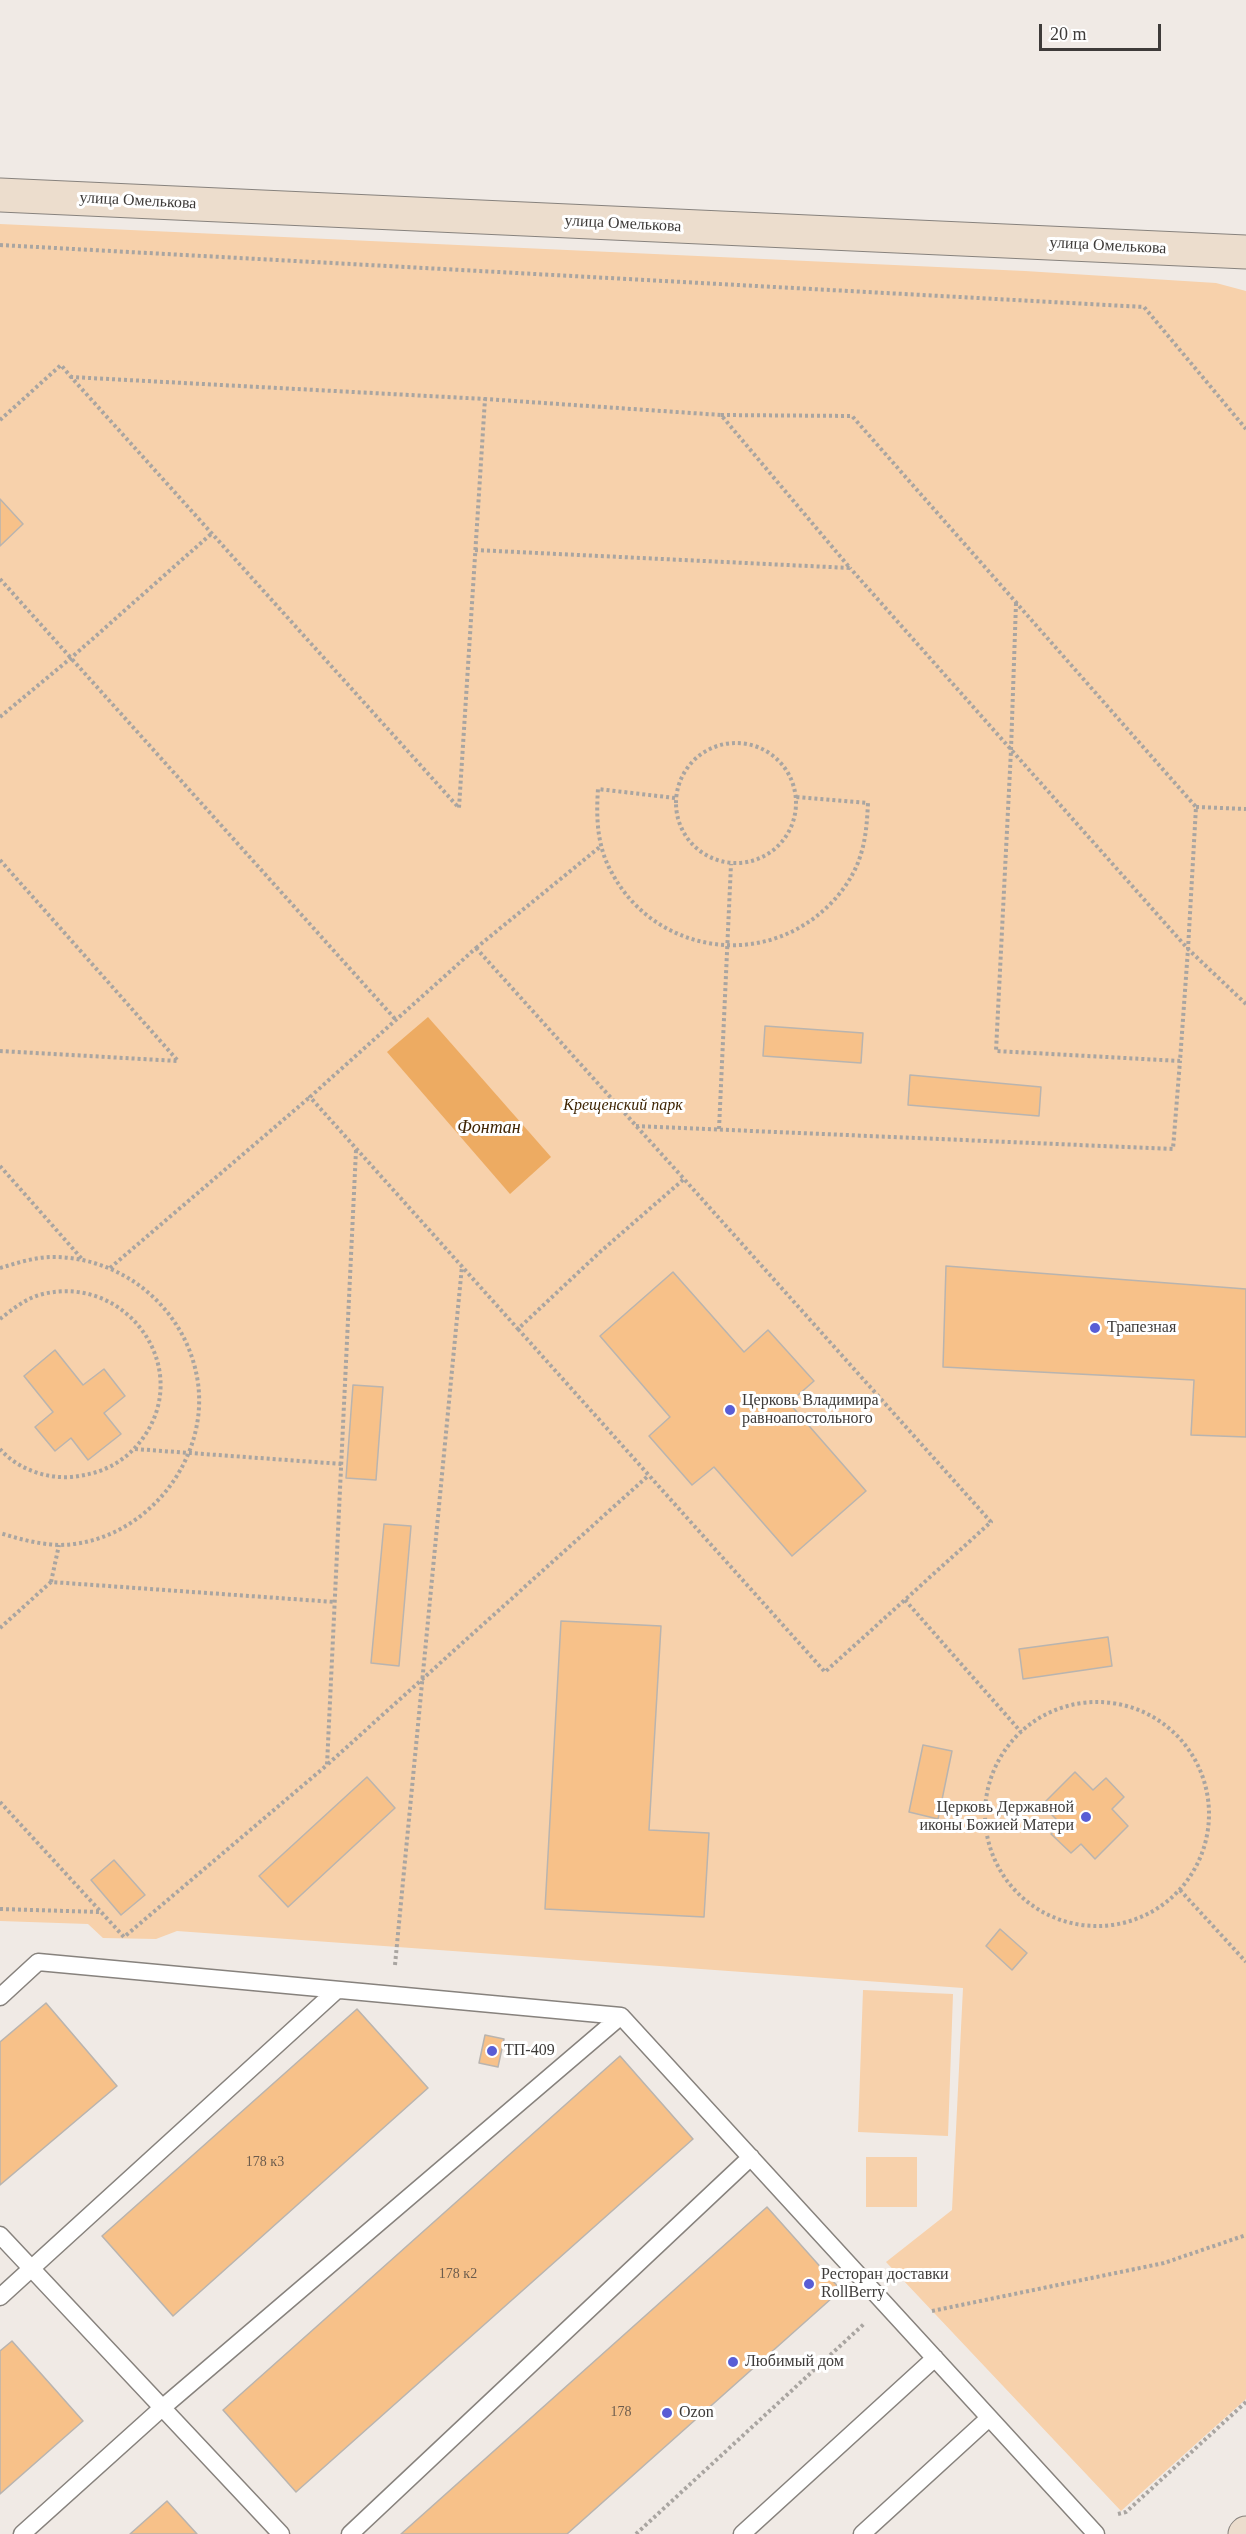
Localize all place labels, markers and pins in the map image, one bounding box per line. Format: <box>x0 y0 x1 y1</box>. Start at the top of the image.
place label: Трапезная <box>1107 1318 1176 1338</box>
marker: Трапезная <box>1088 1321 1102 1335</box>
place label: Церковь Владимира равноапостольного <box>742 1391 879 1429</box>
marker: Церковь Владимира равноапостольного <box>723 1403 737 1417</box>
place label: Церковь Державной иконы Божией Матери <box>920 1798 1074 1836</box>
marker: Церковь Державной иконы Божией Матери <box>1079 1810 1093 1824</box>
place label: ТП-409 <box>504 2041 555 2061</box>
marker: ТП-409 <box>485 2044 499 2058</box>
place label: Ресторан доставки RollBerry <box>821 2265 949 2303</box>
marker: Ресторан доставки RollBerry <box>802 2277 816 2291</box>
place label: Любимый дом <box>745 2352 844 2372</box>
marker: Любимый дом <box>726 2355 740 2369</box>
place label: Ozon <box>679 2403 714 2423</box>
marker: Ozon <box>660 2406 674 2420</box>

